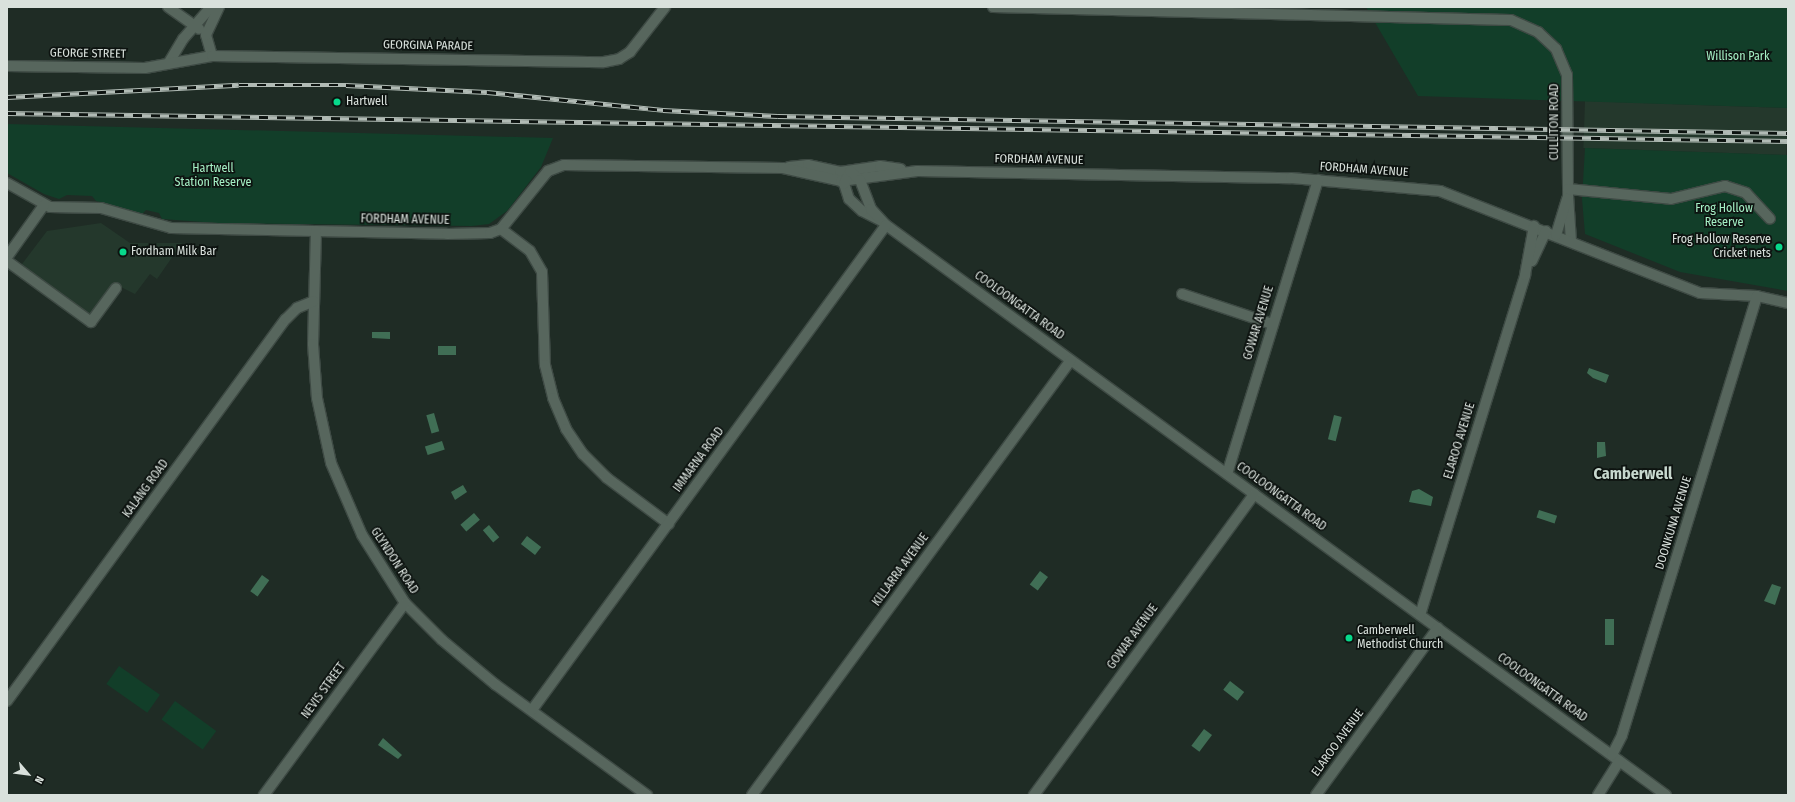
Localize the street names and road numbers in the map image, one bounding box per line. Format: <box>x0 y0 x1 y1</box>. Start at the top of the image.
street label: GEORGINA PARADE <box>383 38 473 54</box>
street label: GEORGE STREET <box>50 46 126 62</box>
street label: CULLITON ROAD <box>1548 84 1562 160</box>
street label: FORDHAM AVENUE <box>994 152 1084 168</box>
street label: FORDHAM AVENUE <box>1319 160 1409 180</box>
street label: FORDHAM AVENUE <box>360 212 450 228</box>
street label: COOLOONGATTA ROAD <box>971 269 1067 343</box>
street label: GOWAR AVENUE <box>1241 284 1277 362</box>
street label: ELAROO AVENUE <box>1442 401 1478 481</box>
street label: IMMARNA ROAD <box>671 425 727 495</box>
street label: KALANG ROAD <box>120 457 172 521</box>
street label: COOLOONGATTA ROAD <box>1233 460 1329 534</box>
street label: DOONKUNA AVENUE <box>1653 475 1695 571</box>
street label: GLYNDON ROAD <box>367 525 421 597</box>
street label: KILLARRA AVENUE <box>870 531 932 609</box>
street label: GOWAR AVENUE <box>1105 602 1161 672</box>
street label: COOLOONGATTA ROAD <box>1494 651 1590 725</box>
street label: NEVIS STREET <box>299 660 349 722</box>
street label: ELAROO AVENUE <box>1309 707 1367 779</box>

